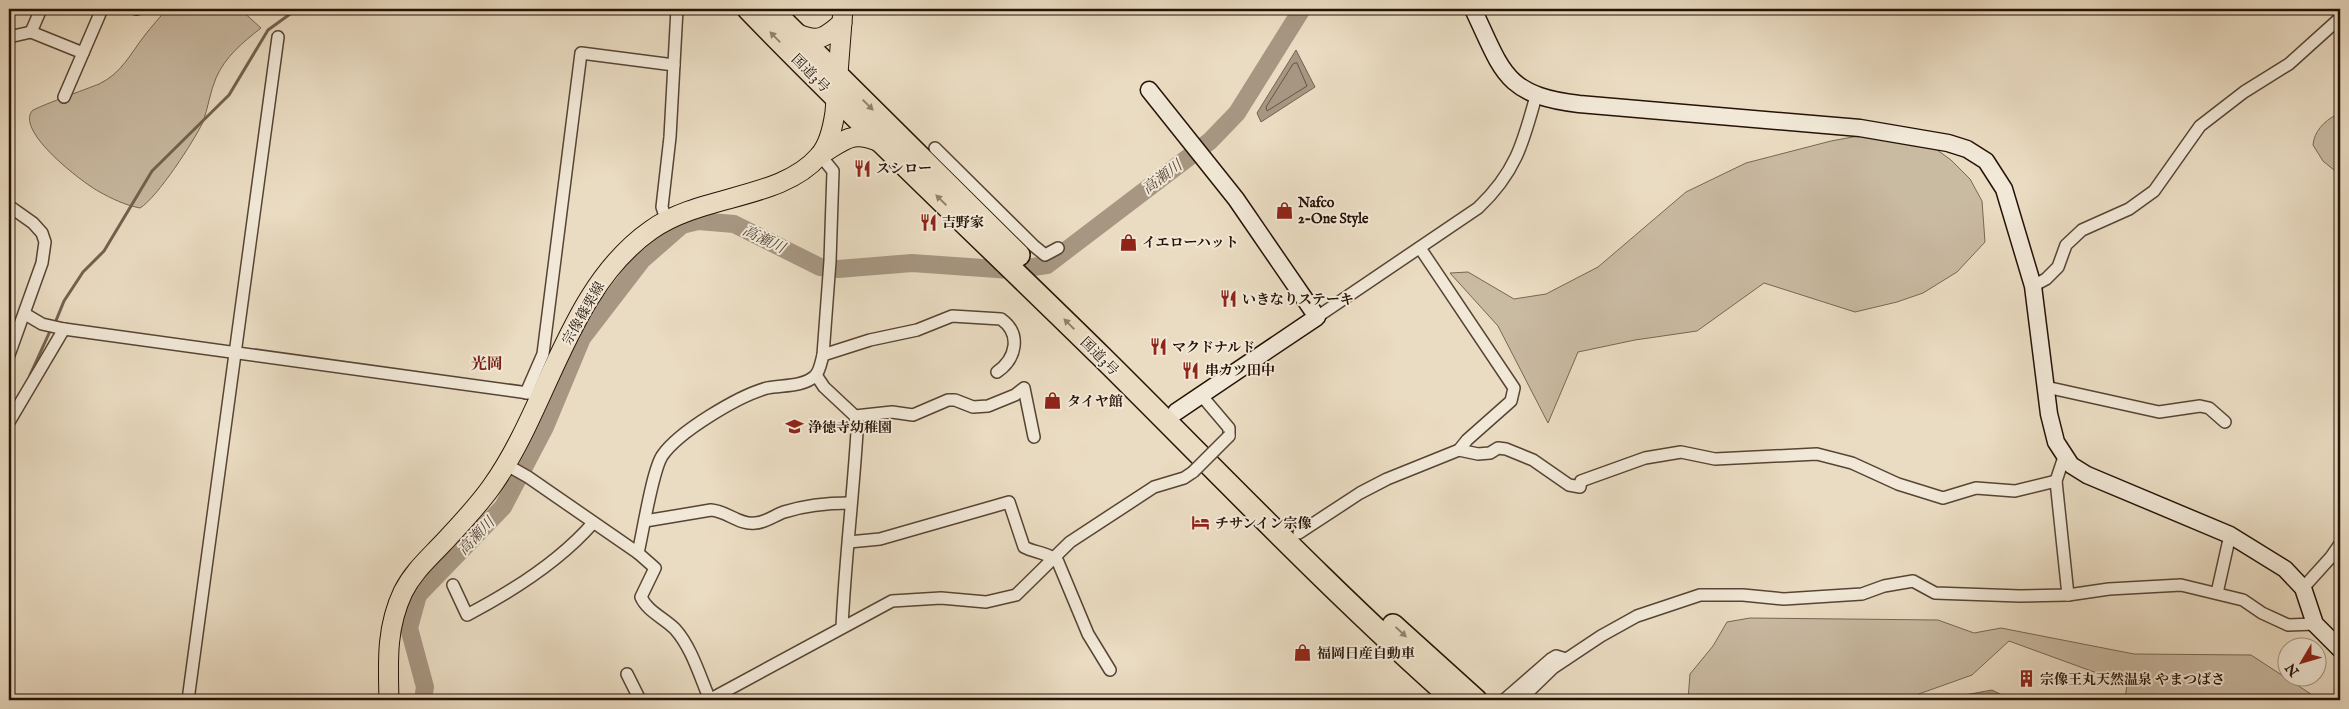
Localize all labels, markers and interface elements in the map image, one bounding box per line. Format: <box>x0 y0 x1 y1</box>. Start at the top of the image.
one-way arrow <box>769 31 781 43</box>
street label: 国道3号 <box>787 51 833 97</box>
one-way arrow <box>862 98 874 110</box>
water label: 高瀬川 <box>1139 155 1188 199</box>
restaurant icon: スシロー <box>852 158 872 178</box>
place label: スシロー <box>876 160 932 178</box>
one-way arrow <box>935 194 947 206</box>
place label: Nafco 2-One Style <box>1297 194 1369 228</box>
shop icon: Nafco 2-One Style <box>1274 200 1294 220</box>
restaurant icon: 吉野家 <box>918 212 938 232</box>
place label: 吉野家 <box>942 214 984 232</box>
water label: 高瀬川 <box>739 221 790 259</box>
shop icon: イエローハット <box>1118 232 1138 252</box>
place label: イエローハット <box>1142 234 1239 252</box>
street label: 宗像篠栗線 <box>559 279 609 348</box>
restaurant icon: いきなりステーキ <box>1218 289 1238 309</box>
place label: いきなりステーキ <box>1242 291 1354 309</box>
one-way arrow <box>1063 318 1075 330</box>
street label: 国道3号 <box>1076 334 1122 380</box>
restaurant icon: マクドナルド <box>1148 337 1168 357</box>
place label: マクドナルド <box>1172 339 1255 357</box>
district label: 光岡 <box>471 355 503 375</box>
restaurant icon: 串カツ田中 <box>1181 360 1201 380</box>
place label: 串カツ田中 <box>1205 362 1275 380</box>
shop icon: タイヤ館 <box>1043 391 1063 411</box>
place label: タイヤ館 <box>1067 393 1123 411</box>
school or university icon: 浄徳寺幼稚園 <box>784 417 804 437</box>
place label: 浄徳寺幼稚園 <box>808 419 892 437</box>
water label: 高瀬川 <box>454 512 500 559</box>
hotel icon: チサンイン宗像 <box>1191 513 1211 533</box>
place label: チサンイン宗像 <box>1215 515 1312 533</box>
one-way arrow <box>1395 626 1407 638</box>
north arrow <box>2276 636 2326 686</box>
shop icon: 福岡日産自動車 <box>1293 643 1313 663</box>
place label: 福岡日産自動車 <box>1317 645 1415 663</box>
text: N <box>2282 659 2304 680</box>
building icon: 宗像王丸天然温泉 やまつばさ <box>2016 669 2036 689</box>
place label: 宗像王丸天然温泉 やまつばさ <box>2040 671 2225 689</box>

